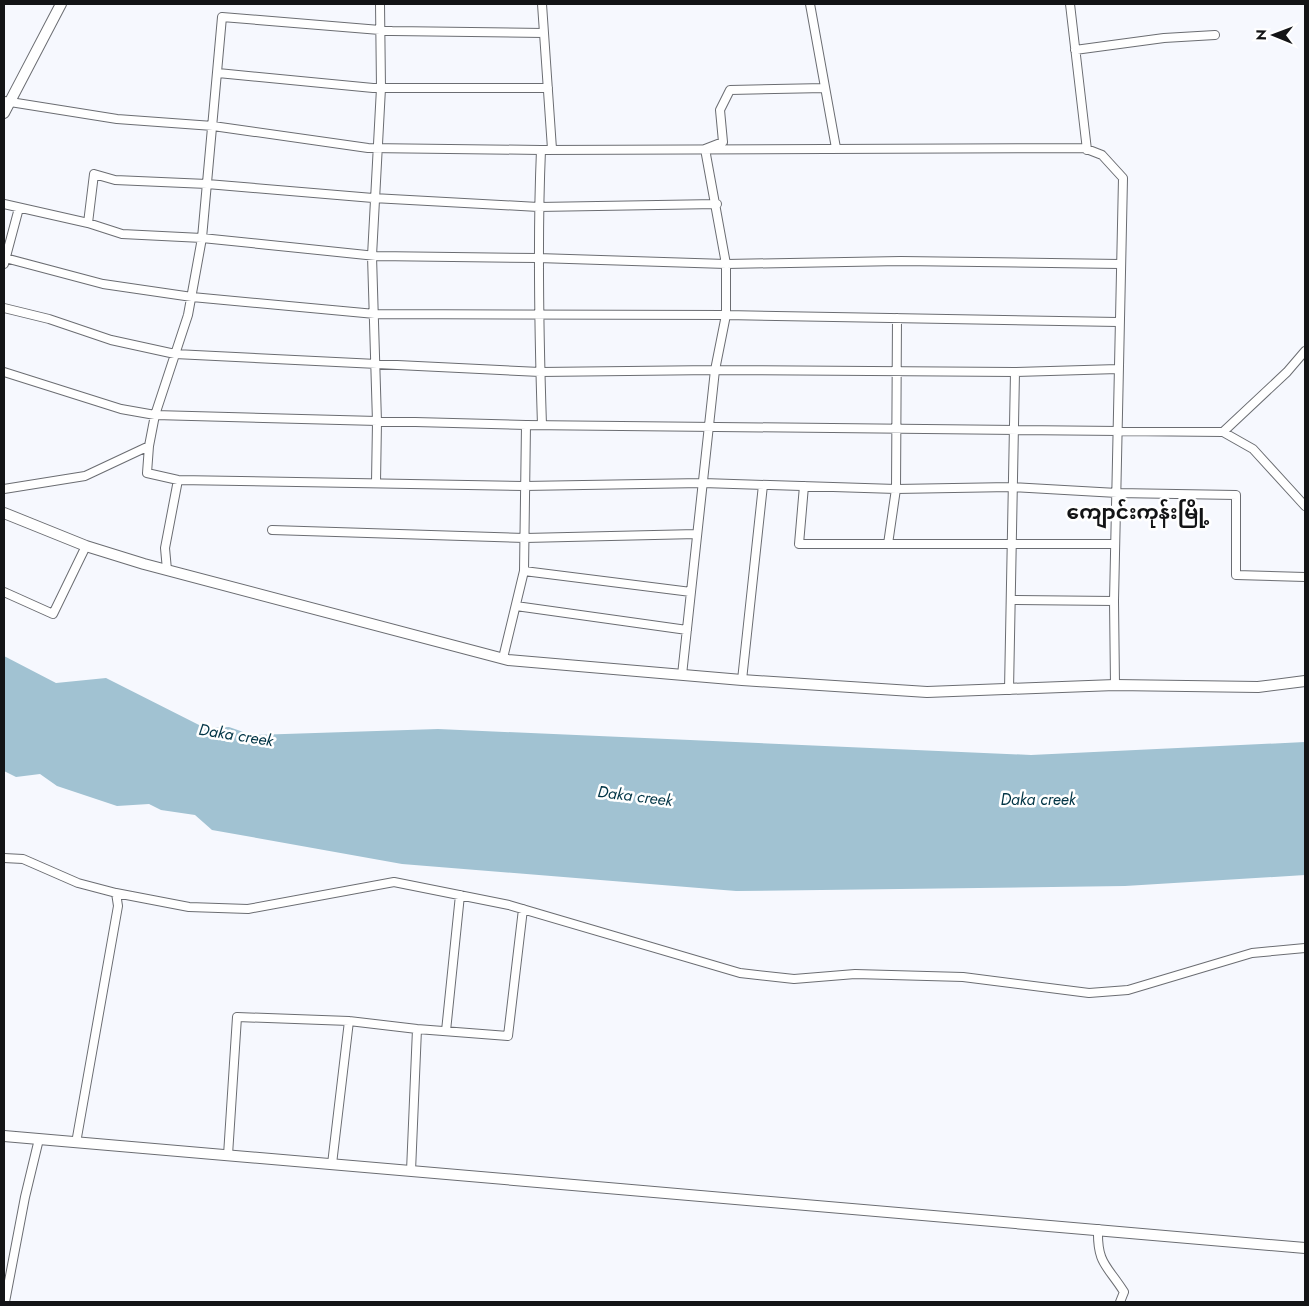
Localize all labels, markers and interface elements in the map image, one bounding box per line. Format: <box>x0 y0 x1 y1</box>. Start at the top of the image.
north arrow <box>1249 10 1299 60</box>
text: N <box>1251 29 1271 41</box>
district label: ကျောင်းကုန်းမြို့ <box>1067 498 1209 529</box>
water label: Daka creek <box>197 718 276 752</box>
water label: Daka creek <box>596 780 675 812</box>
water label: Daka creek <box>1000 788 1077 811</box>

